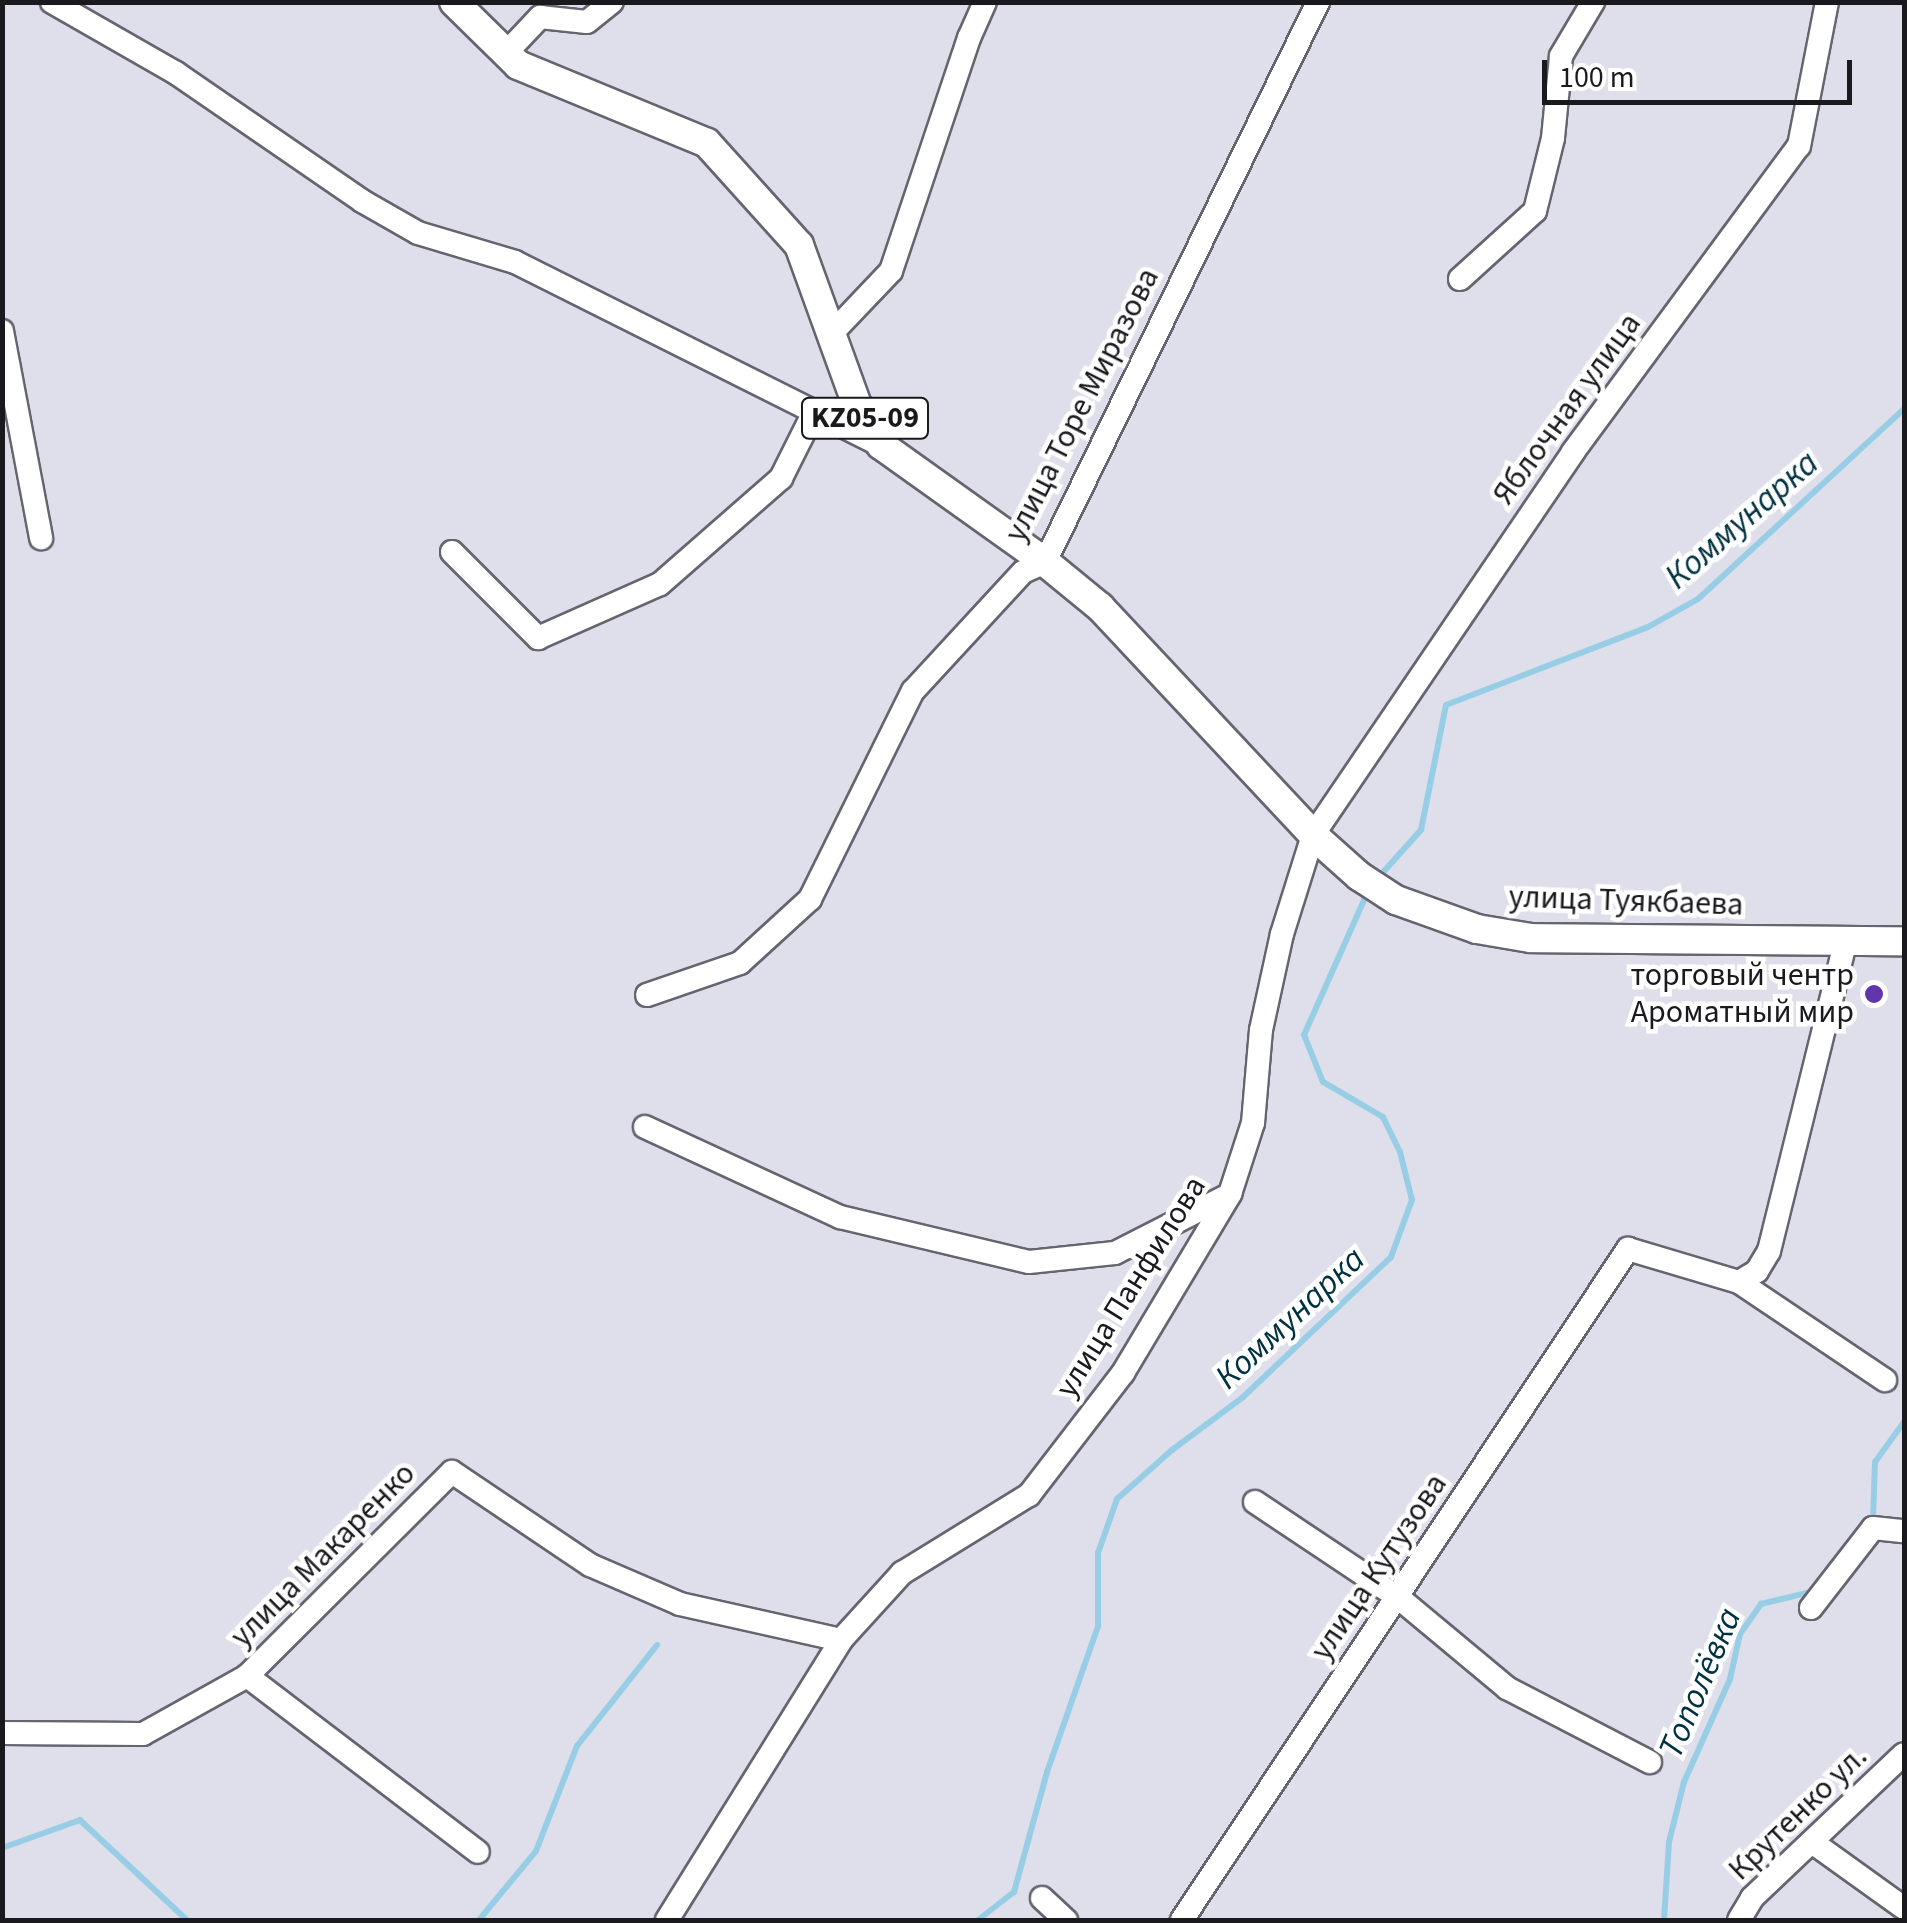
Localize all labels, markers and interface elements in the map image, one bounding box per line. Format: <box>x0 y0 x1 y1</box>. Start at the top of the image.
scale bar <box>1547 40 1857 102</box>
text: 100 m <box>1559 56 1635 99</box>
street label: улица Торе Миразова <box>996 262 1168 548</box>
street label: Яблочная улица <box>1485 306 1649 512</box>
road number: KZ05-09 <box>800 393 930 443</box>
water label: Коммунарка <box>1657 442 1827 598</box>
street label: улица Туякбаева <box>1508 878 1744 924</box>
place label: торговый чентр Ароматный мир <box>1630 957 1854 1032</box>
marker: торговый чентр Ароматный мир <box>1863 983 1885 1005</box>
street label: улица Панфилова <box>1048 1169 1214 1405</box>
water label: Коммунарка <box>1206 1238 1374 1398</box>
street label: улица Макаренко <box>223 1455 423 1655</box>
street label: улица Кутузова <box>1302 1466 1456 1668</box>
water label: Тополёвка <box>1650 1602 1750 1764</box>
street label: Крутенко ул. <box>1721 1737 1875 1889</box>

